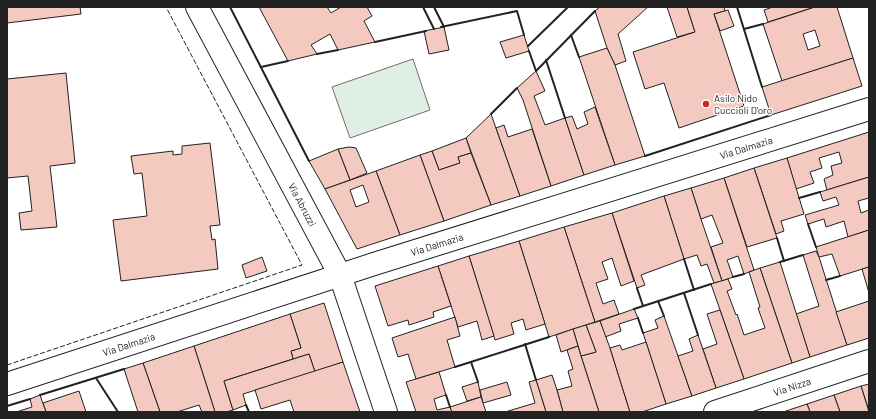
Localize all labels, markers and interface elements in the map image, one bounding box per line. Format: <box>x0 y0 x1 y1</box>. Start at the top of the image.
place label: Asilo Nido Cuccioli D'oro <box>714 92 772 116</box>
marker: Asilo Nido Cuccioli D'oro <box>701 99 711 109</box>
street label: Via Dalmazia <box>718 134 774 161</box>
street label: Via Abruzzi <box>286 181 319 228</box>
street label: Via Dalmazia <box>409 230 465 258</box>
street label: Via Dalmazia <box>101 330 157 358</box>
street label: Via Nizza <box>772 375 812 398</box>

